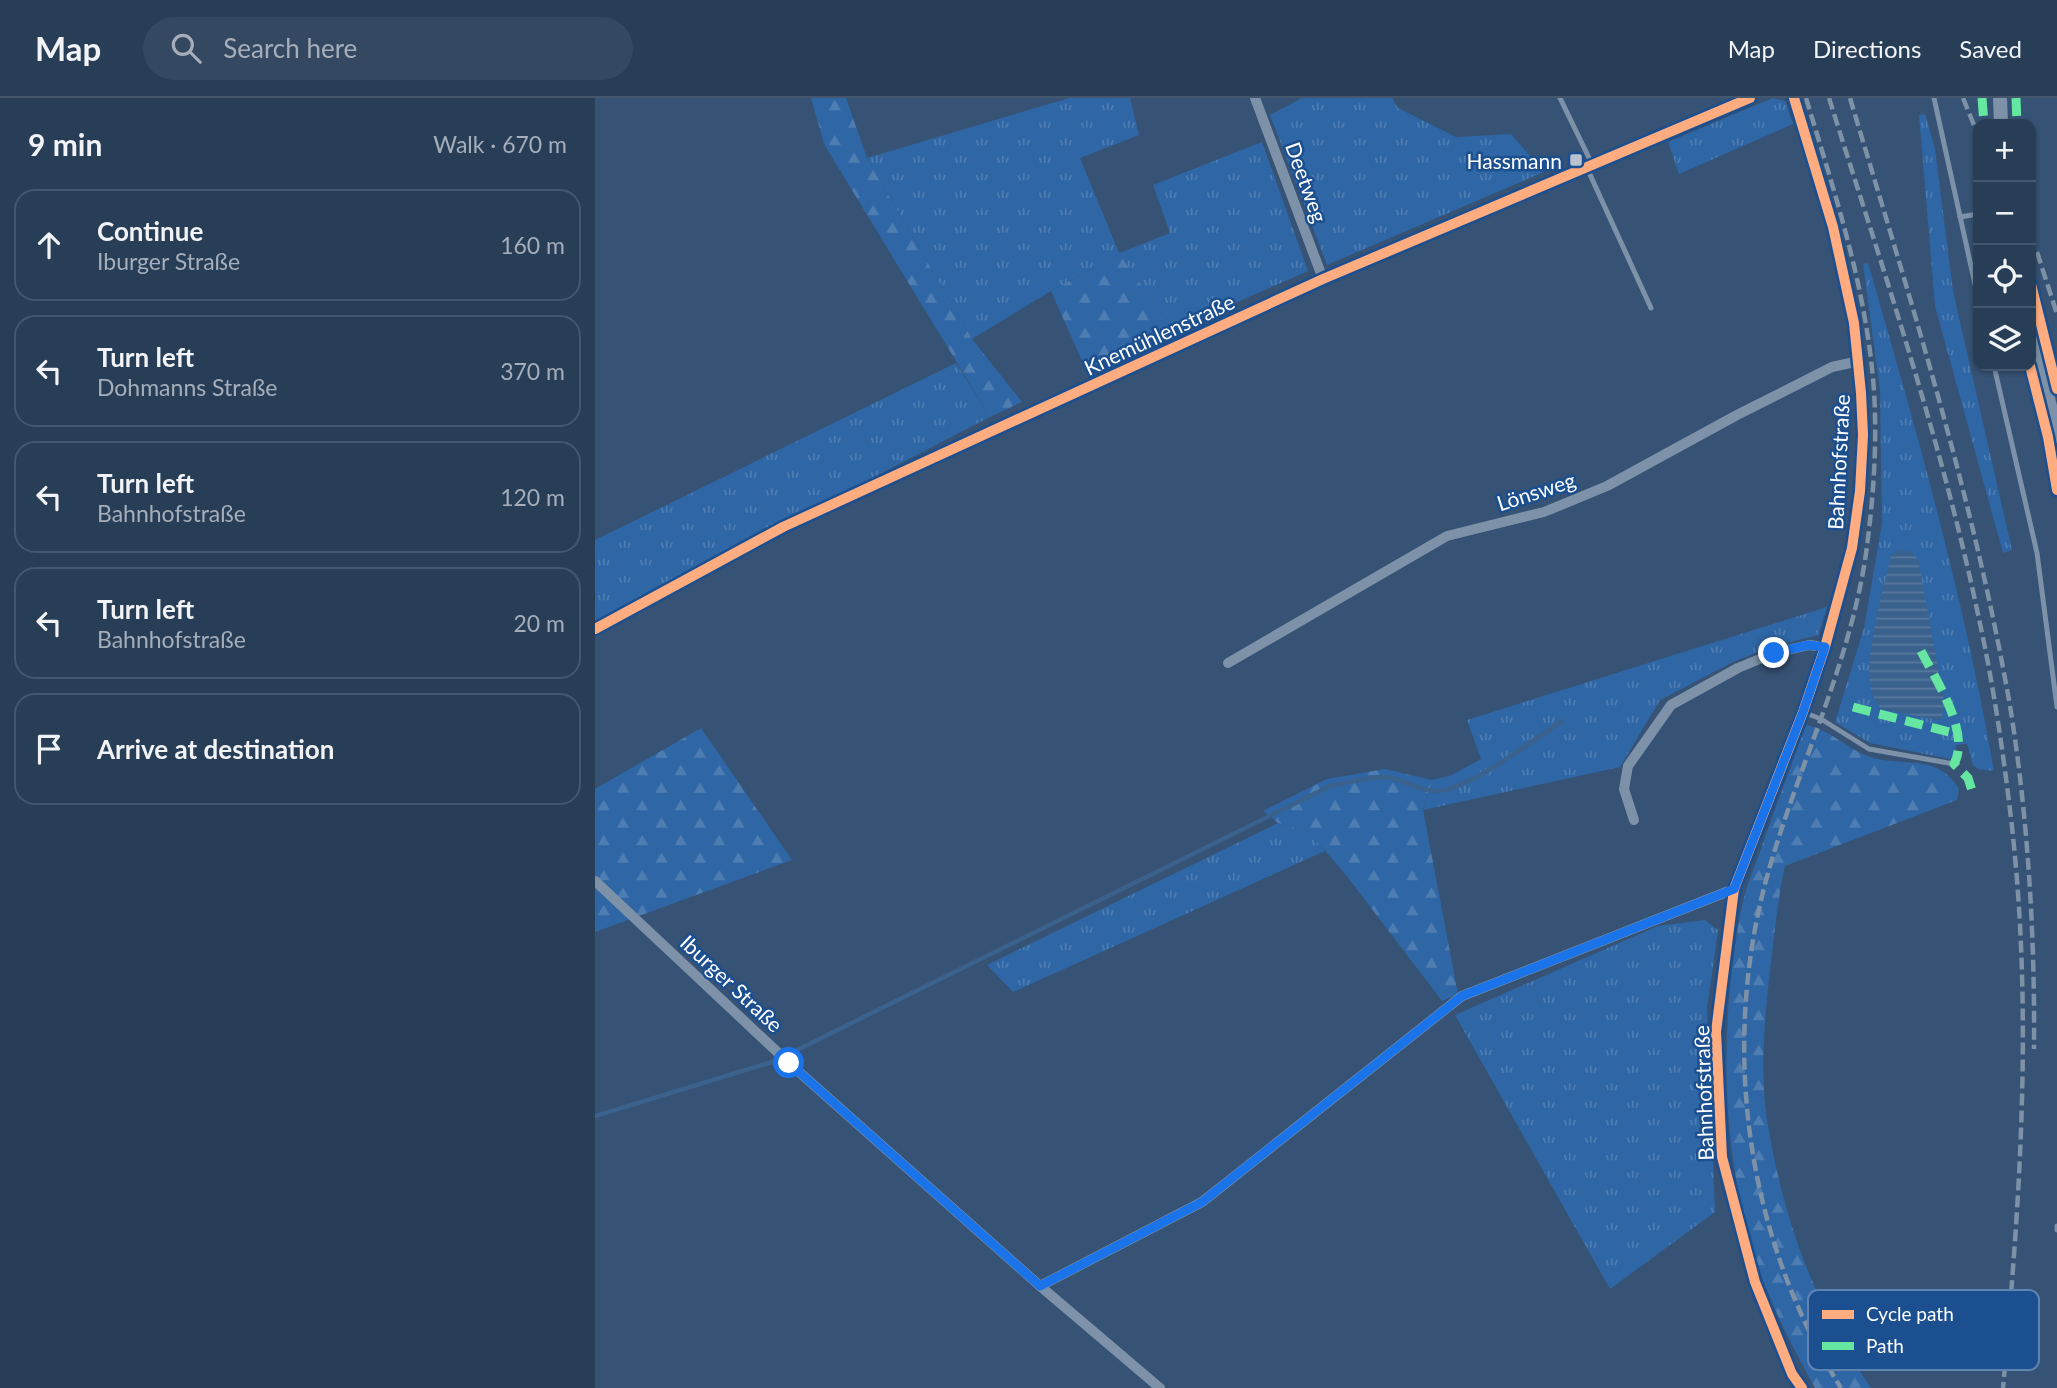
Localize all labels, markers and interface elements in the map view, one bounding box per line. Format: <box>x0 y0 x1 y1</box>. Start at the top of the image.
search box <box>143 17 633 80</box>
text: Map <box>35 28 101 68</box>
icon: search <box>167 29 205 67</box>
text: Search here <box>223 32 357 64</box>
text: Map <box>1728 34 1775 63</box>
text: Directions <box>1813 34 1921 63</box>
text: Saved <box>1959 34 2022 63</box>
map controls <box>1973 119 2036 371</box>
button: + <box>1973 119 2036 182</box>
text: 9 min <box>28 126 102 162</box>
text: Walk · 670 m <box>433 130 567 158</box>
street label: Deetweg <box>1281 138 1333 226</box>
place label: Hassmann <box>1467 148 1562 173</box>
marker: Hassmann <box>1568 152 1584 168</box>
button: − <box>1973 182 2036 245</box>
text: Continue <box>97 215 203 247</box>
icon: ahead <box>30 226 68 264</box>
text: 160 m <box>500 231 565 259</box>
button: locate <box>1973 245 2036 308</box>
text: Iburger Straße <box>97 247 240 275</box>
street label: Knemühlenstraße <box>1080 288 1238 380</box>
button: layers <box>1973 308 2036 371</box>
text: Turn left <box>97 341 194 373</box>
icon: left <box>30 352 68 390</box>
text: 370 m <box>500 357 565 385</box>
text: Dohmanns Straße <box>97 373 277 401</box>
street label: Bahnhofstraße <box>1822 394 1854 530</box>
text: Turn left <box>97 467 194 499</box>
street label: Lönsweg <box>1494 467 1578 515</box>
icon: left <box>30 478 68 516</box>
text: 120 m <box>500 483 565 511</box>
text: Bahnhofstraße <box>97 499 246 527</box>
text: Turn left <box>97 593 194 625</box>
icon: left <box>30 604 68 642</box>
text: 20 m <box>514 609 565 637</box>
text: Bahnhofstraße <box>97 625 246 653</box>
route end <box>1758 637 1789 668</box>
icon: arrive <box>30 730 68 768</box>
text: Arrive at destination <box>97 733 334 765</box>
street label: Iburger Straße <box>676 929 788 1037</box>
street label: Bahnhofstraße <box>1688 1025 1718 1161</box>
route start <box>773 1047 804 1078</box>
legend <box>1808 1290 2039 1370</box>
text: Cycle path <box>1866 1302 1954 1325</box>
text: Path <box>1866 1334 1904 1357</box>

